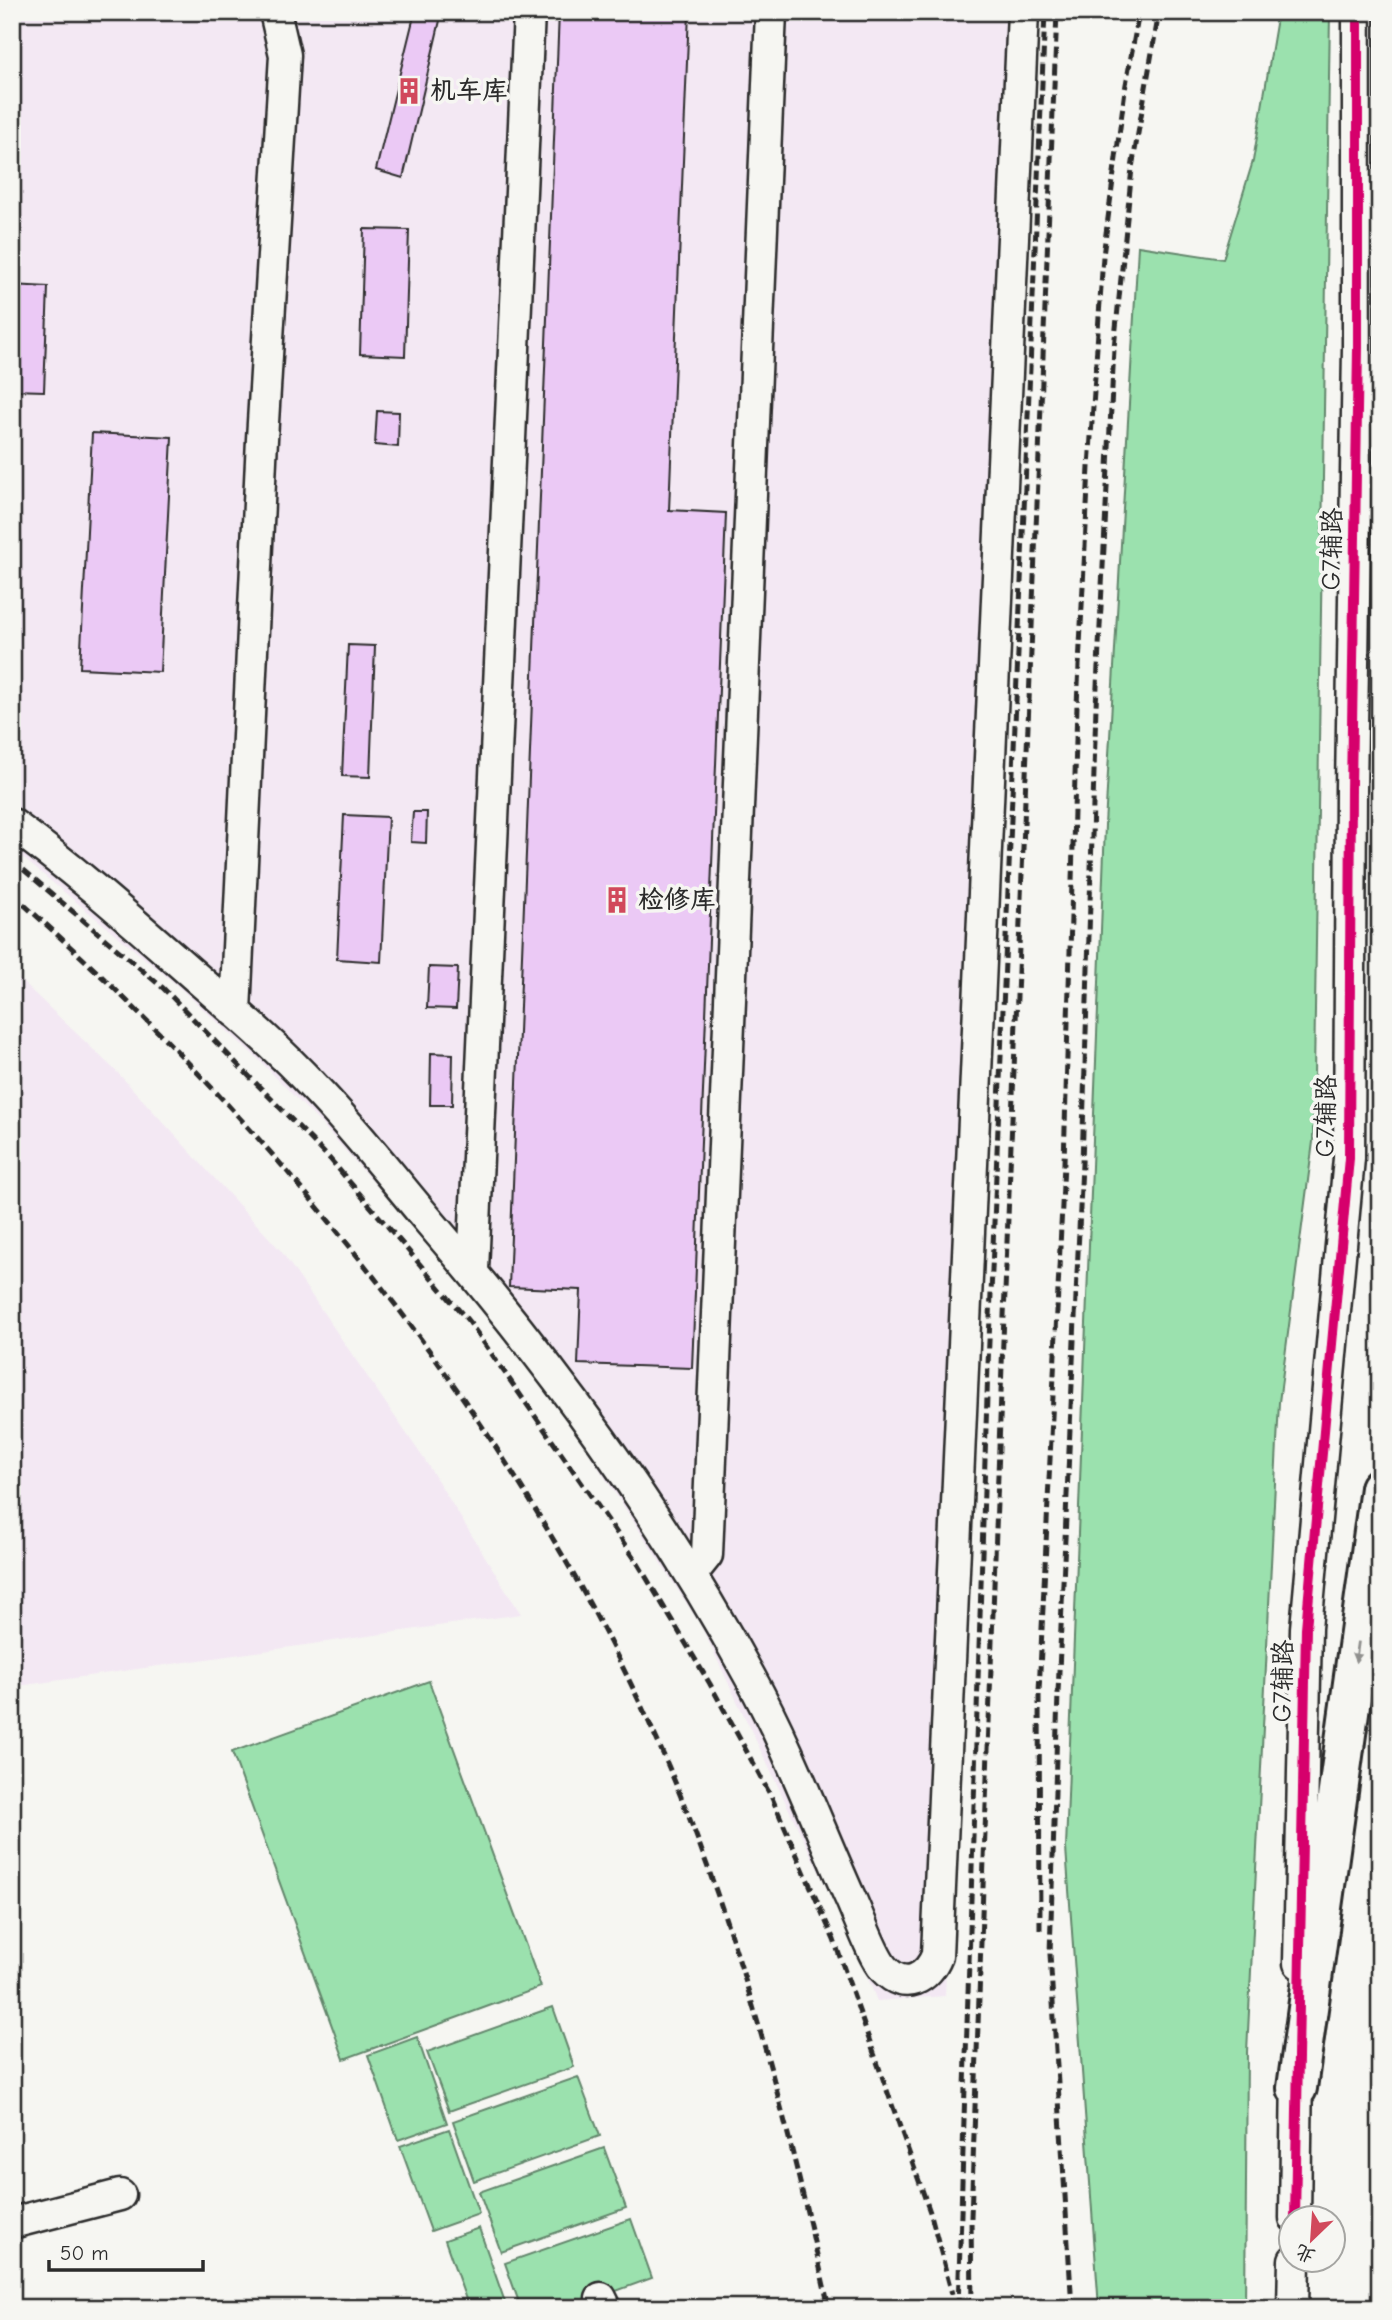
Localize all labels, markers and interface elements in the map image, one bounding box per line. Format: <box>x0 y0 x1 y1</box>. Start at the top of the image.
building icon: 机车库 <box>394 76 424 106</box>
place label: 机车库 <box>430 76 508 106</box>
street label: G7辅路 <box>1316 507 1348 591</box>
building icon: 检修库 <box>602 885 632 915</box>
place label: 检修库 <box>638 885 716 915</box>
street label: G7辅路 <box>1310 1074 1342 1158</box>
street label: G7辅路 <box>1267 1639 1299 1723</box>
one-way arrow <box>1351 1641 1362 1663</box>
north arrow <box>1276 2204 1346 2274</box>
scale bar <box>49 2229 203 2273</box>
text: 北 <box>1292 2240 1319 2267</box>
text: 50 m <box>60 2241 109 2265</box>

